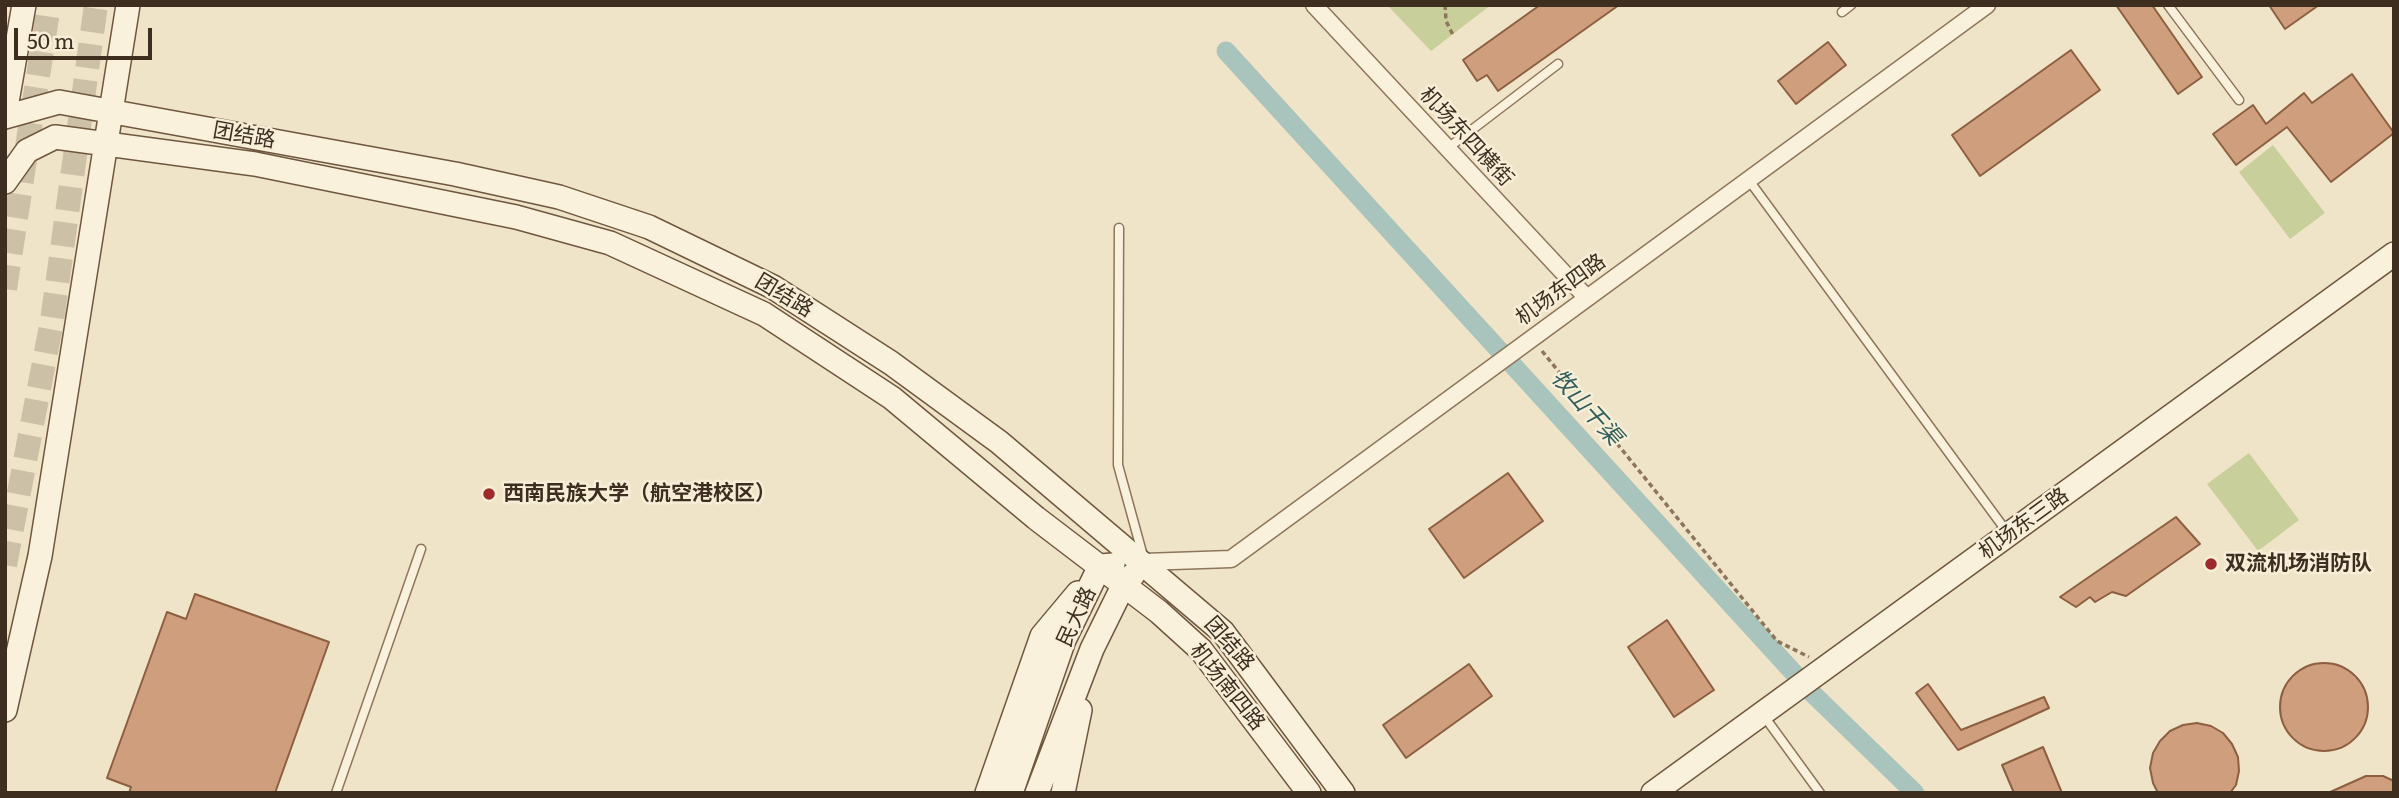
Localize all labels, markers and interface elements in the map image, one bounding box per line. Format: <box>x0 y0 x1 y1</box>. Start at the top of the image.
scale bar <box>18 14 156 58</box>
text: 50 m <box>27 24 74 55</box>
street label: 机场东四横街 <box>1414 82 1518 192</box>
street label: 团结路 <box>211 118 277 154</box>
street label: 机场东四路 <box>1511 249 1611 331</box>
street label: 团结路 <box>751 269 817 323</box>
water label: 牧山干渠 <box>1545 365 1627 451</box>
place label: 西南民族大学（航空港校区） <box>503 481 776 507</box>
street label: 机场东三路 <box>1974 483 2074 565</box>
marker: 西南民族大学（航空港校区） <box>481 486 497 502</box>
place label: 双流机场消防队 <box>2225 551 2372 577</box>
marker: 双流机场消防队 <box>2203 556 2219 572</box>
street label: 民大路 <box>1052 583 1102 651</box>
street label: 团结路 <box>1199 612 1259 676</box>
street label: 机场南四路 <box>1184 638 1270 736</box>

